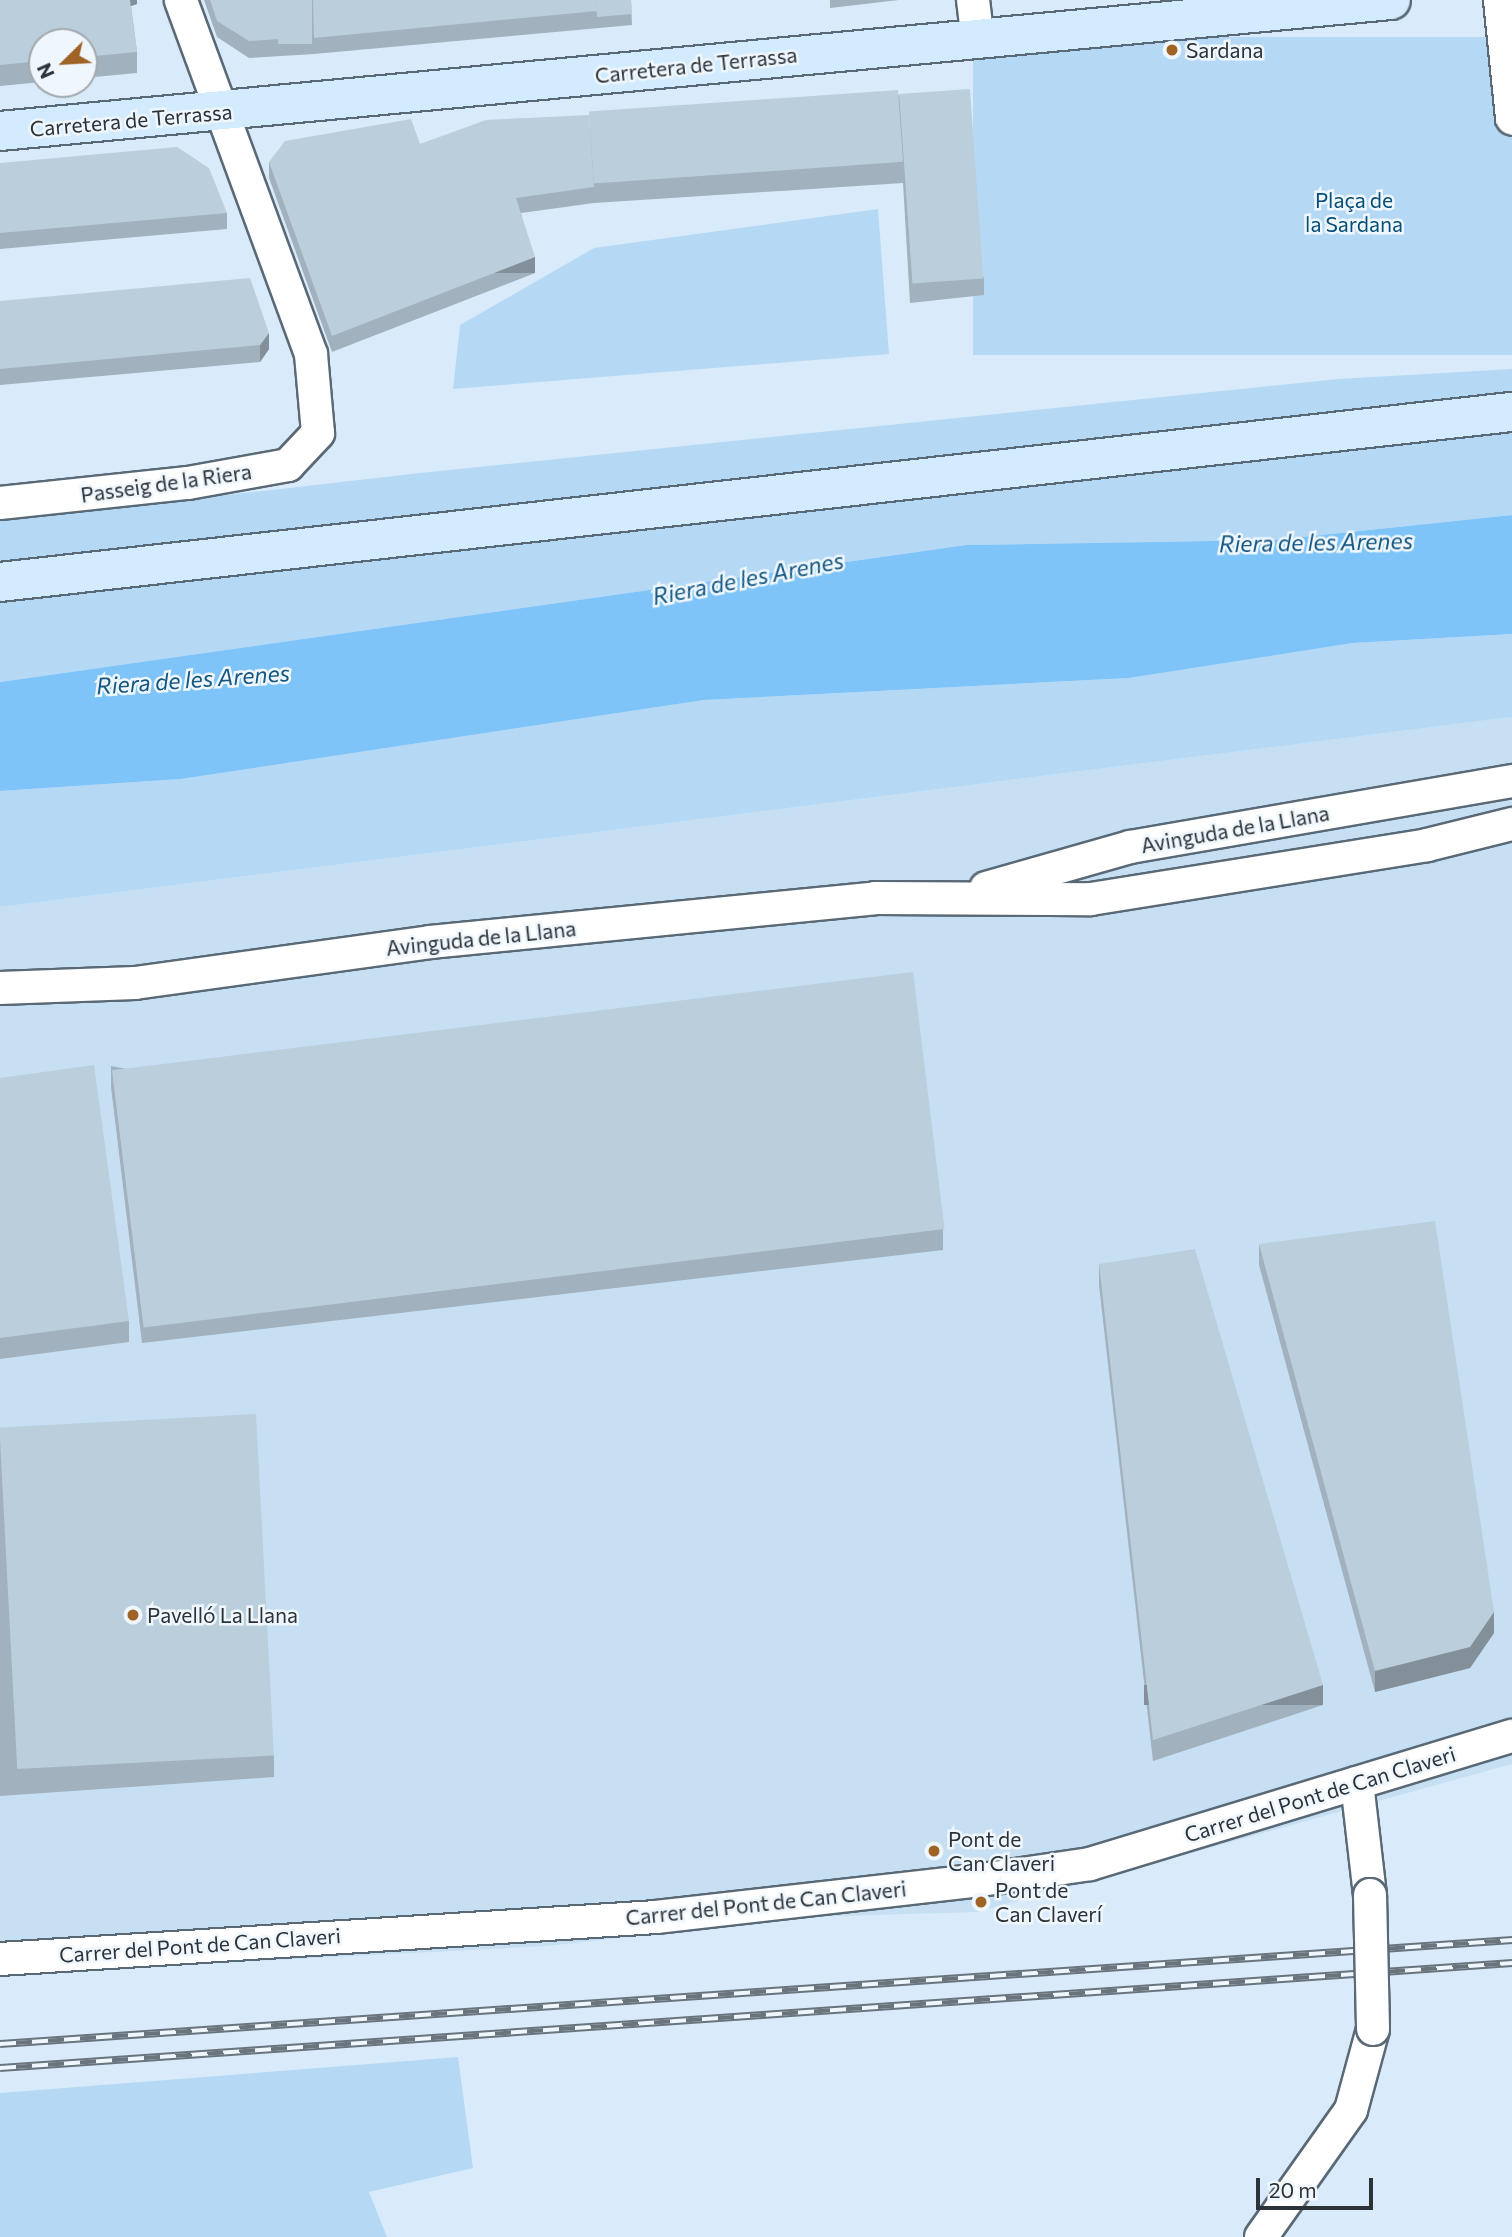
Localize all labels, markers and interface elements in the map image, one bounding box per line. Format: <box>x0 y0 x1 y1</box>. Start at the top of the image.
north arrow <box>28 28 98 98</box>
place label: Sardana <box>1186 37 1263 63</box>
street label: Carretera de Terrassa <box>594 42 798 88</box>
marker: Sardana <box>1164 42 1180 58</box>
text: N <box>32 60 59 82</box>
street label: Carretera de Terrassa <box>29 99 233 141</box>
park label: Plaça de la Sardana <box>1305 187 1403 237</box>
street label: Passeig de la Riera <box>79 459 253 507</box>
water label: Riera de les Arenes <box>1219 527 1413 557</box>
water label: Riera de les Arenes <box>650 546 846 610</box>
water label: Riera de les Arenes <box>95 658 291 700</box>
street label: Avinguda de la Llana <box>1139 800 1331 858</box>
street label: Avinguda de la Llana <box>385 915 577 961</box>
place label: Pavelló La Llana <box>147 1602 298 1628</box>
marker: Pavelló La Llana <box>125 1607 141 1623</box>
street label: Carrer del Pont de Can Claveri <box>1181 1741 1459 1847</box>
place label: Pont de Can Claveri <box>948 1826 1055 1876</box>
marker: Pont de Can Claveri <box>926 1843 942 1859</box>
street label: Carrer del Pont de Can Claveri <box>624 1876 908 1930</box>
place label: Pont de Can Claverí <box>995 1877 1102 1927</box>
marker: Pont de Can Claverí <box>973 1894 989 1910</box>
street label: Carrer del Pont de Can Claveri <box>58 1923 342 1967</box>
scale bar <box>1260 2164 1377 2208</box>
text: 20 m <box>1269 2177 1317 2202</box>

